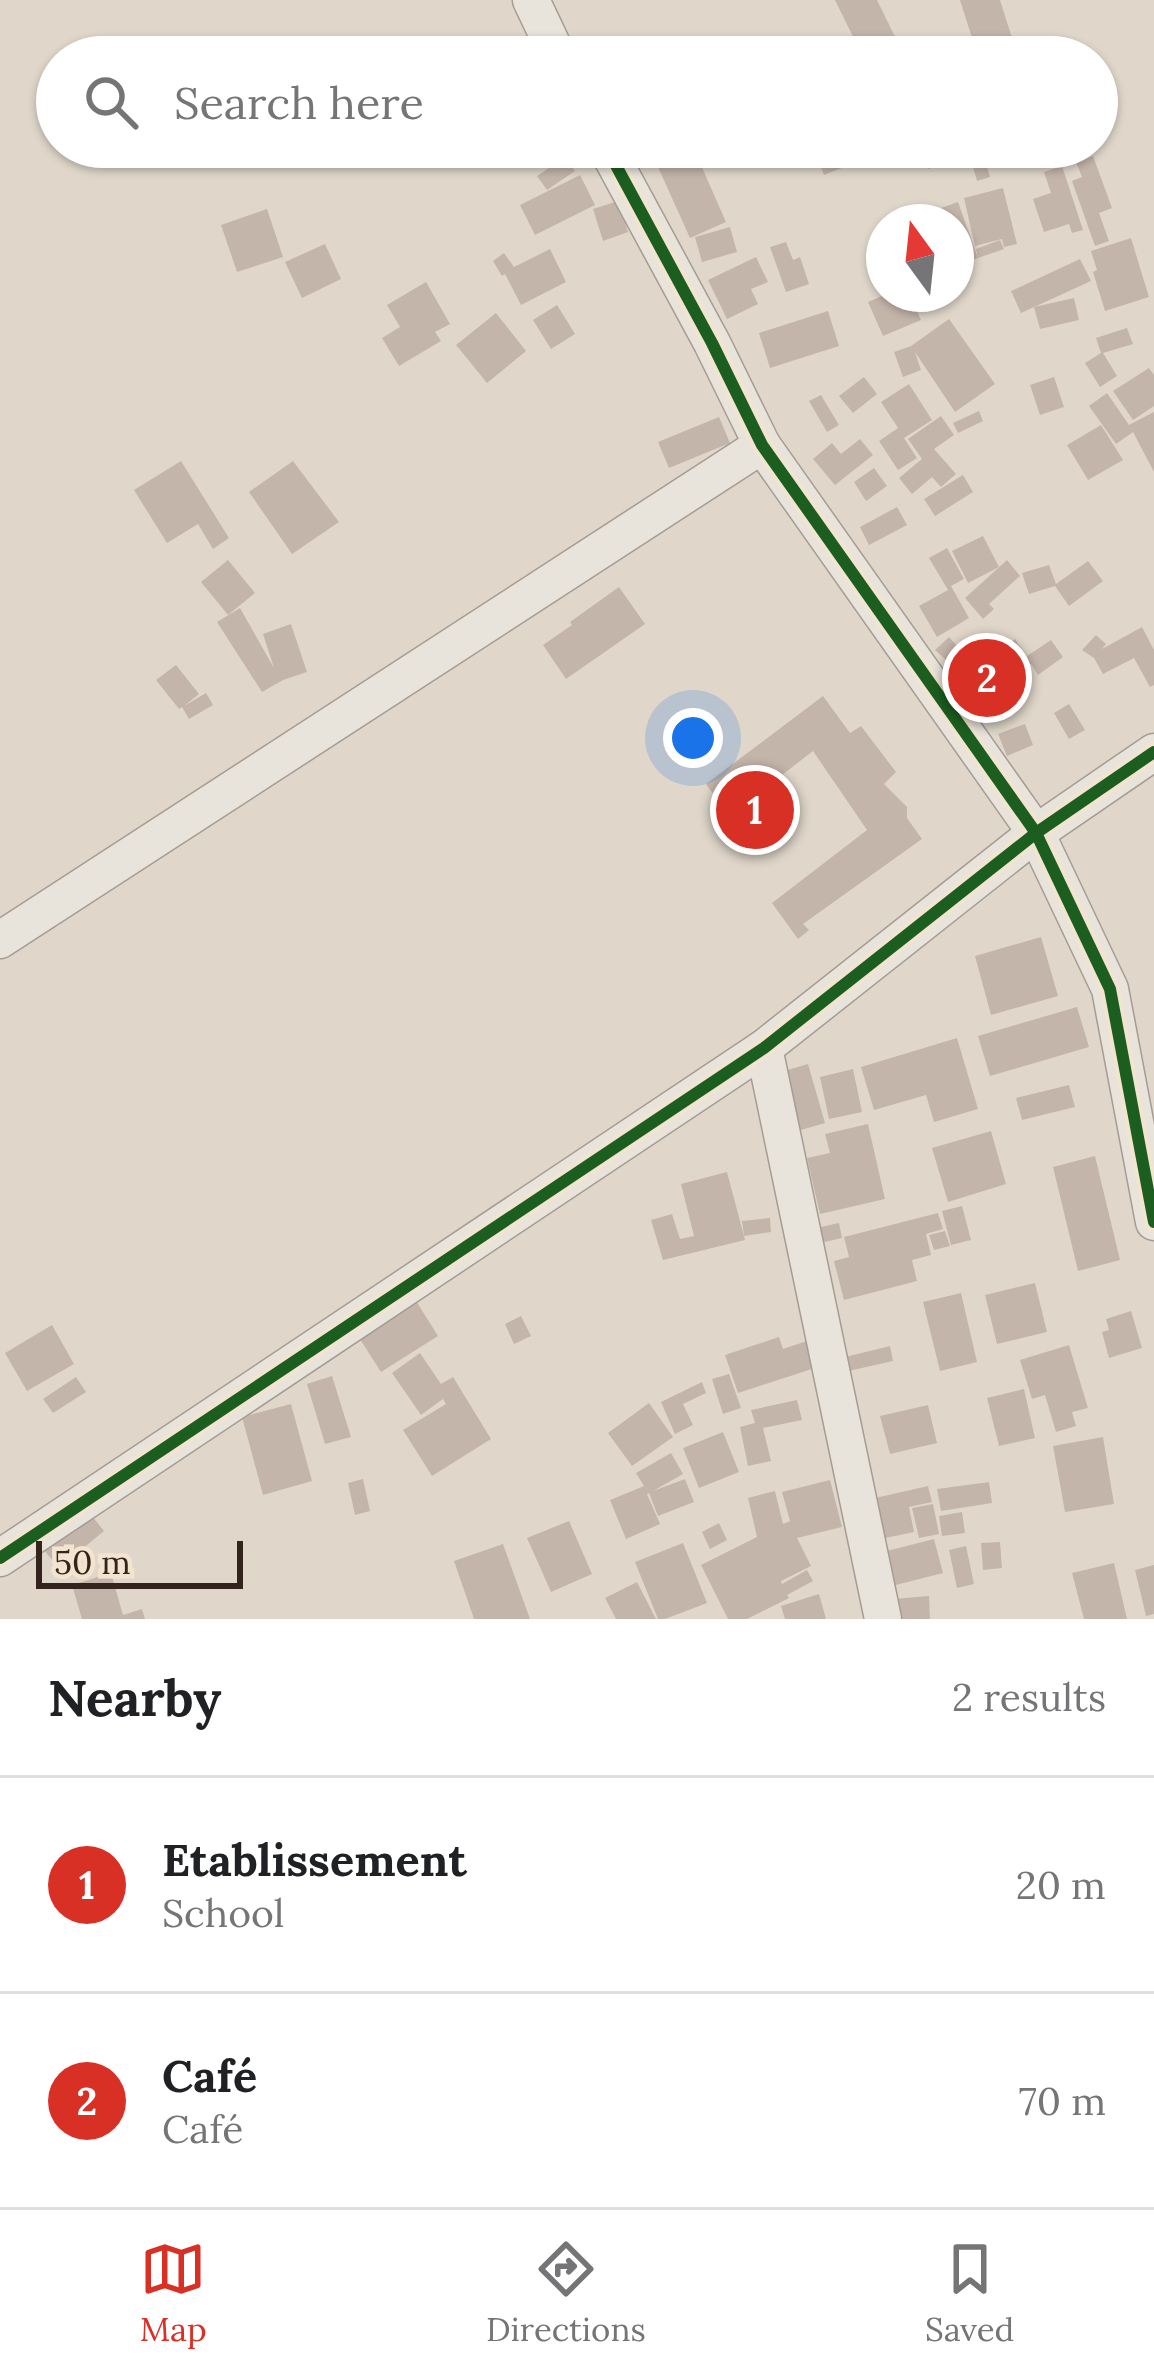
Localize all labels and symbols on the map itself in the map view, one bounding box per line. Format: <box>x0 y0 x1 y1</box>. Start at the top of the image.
north arrow <box>866 204 974 312</box>
pin: 2 <box>948 633 1026 723</box>
your location <box>663 708 723 768</box>
pin: 1 <box>716 765 794 855</box>
scale bar <box>36 1535 243 1588</box>

